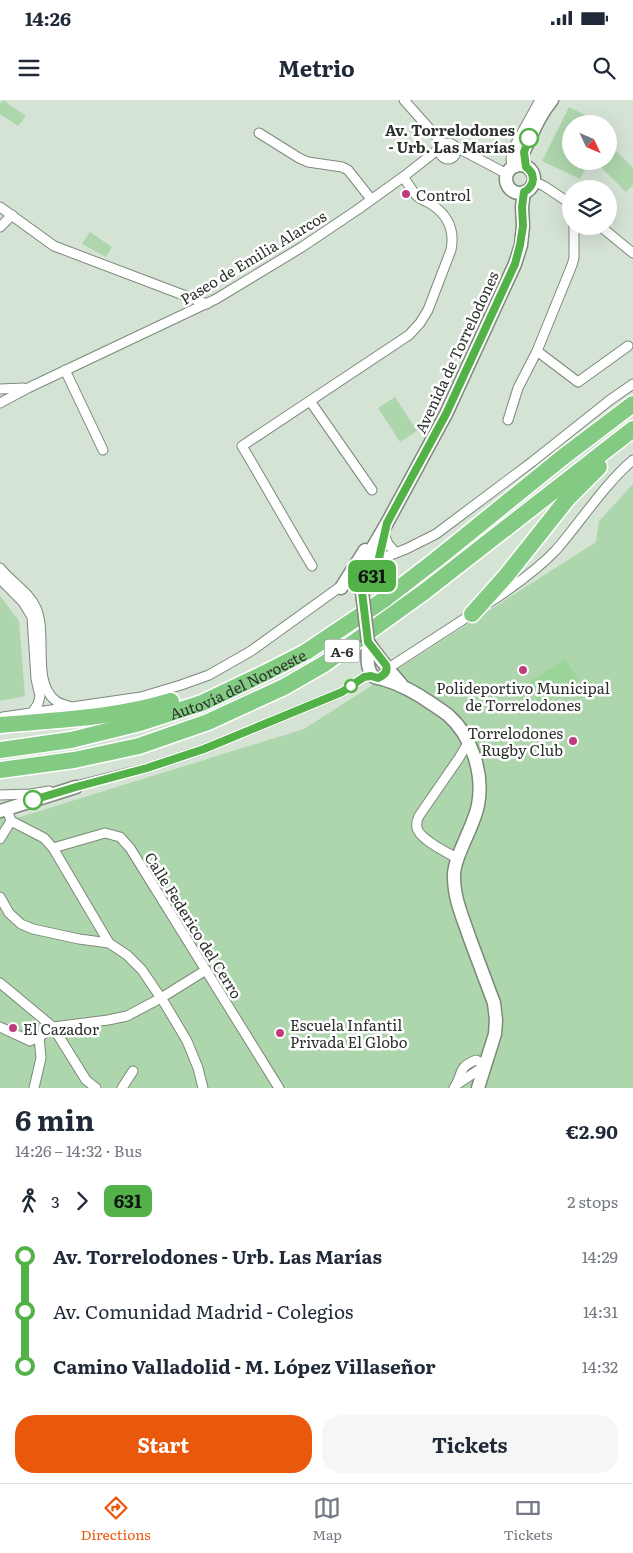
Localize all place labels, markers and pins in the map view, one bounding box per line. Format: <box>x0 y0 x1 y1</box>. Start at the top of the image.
place label: Av. Torrelodones - Urb. Las Marías <box>385 118 516 158</box>
marker: Av. Torrelodones - Urb. Las Marías <box>519 128 539 148</box>
place label: Control <box>416 183 471 206</box>
marker: Control <box>400 188 412 200</box>
marker: Polideportivo Municipal de Torrelodones <box>517 664 529 676</box>
place label: Polideportivo Municipal de Torrelodones <box>436 676 610 716</box>
unlabelled marker <box>344 679 358 693</box>
place label: Torrelodones Rugby Club <box>467 721 563 761</box>
marker: Torrelodones Rugby Club <box>567 735 579 747</box>
unlabelled marker <box>23 790 43 810</box>
place label: Escuela Infantil Privada El Globo <box>290 1013 408 1053</box>
place label: El Cazador <box>23 1017 99 1040</box>
marker: El Cazador <box>7 1022 19 1034</box>
marker: Escuela Infantil Privada El Globo <box>274 1027 286 1039</box>

